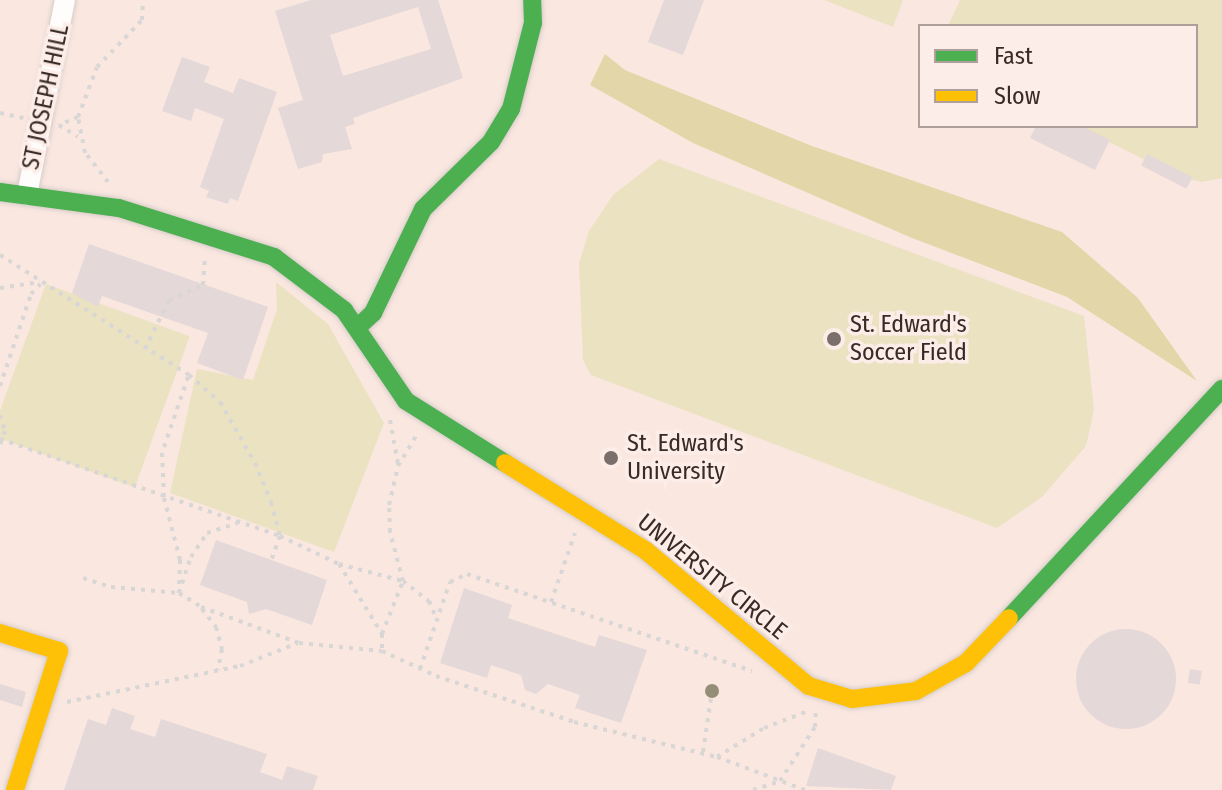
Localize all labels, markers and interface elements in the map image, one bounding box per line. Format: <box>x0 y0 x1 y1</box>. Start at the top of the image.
street label: ST JOSEPH HILL <box>17 22 75 172</box>
legend <box>918 24 1198 128</box>
text: Fast <box>994 42 1033 70</box>
text: Slow <box>994 82 1040 110</box>
place label: St. Edward's Soccer Field <box>850 311 967 367</box>
marker: St. Edward's Soccer Field <box>825 330 843 348</box>
place label: St. Edward's University <box>627 430 744 486</box>
marker: St. Edward's University <box>602 449 620 467</box>
street label: UNIVERSITY CIRCLE <box>632 508 792 646</box>

